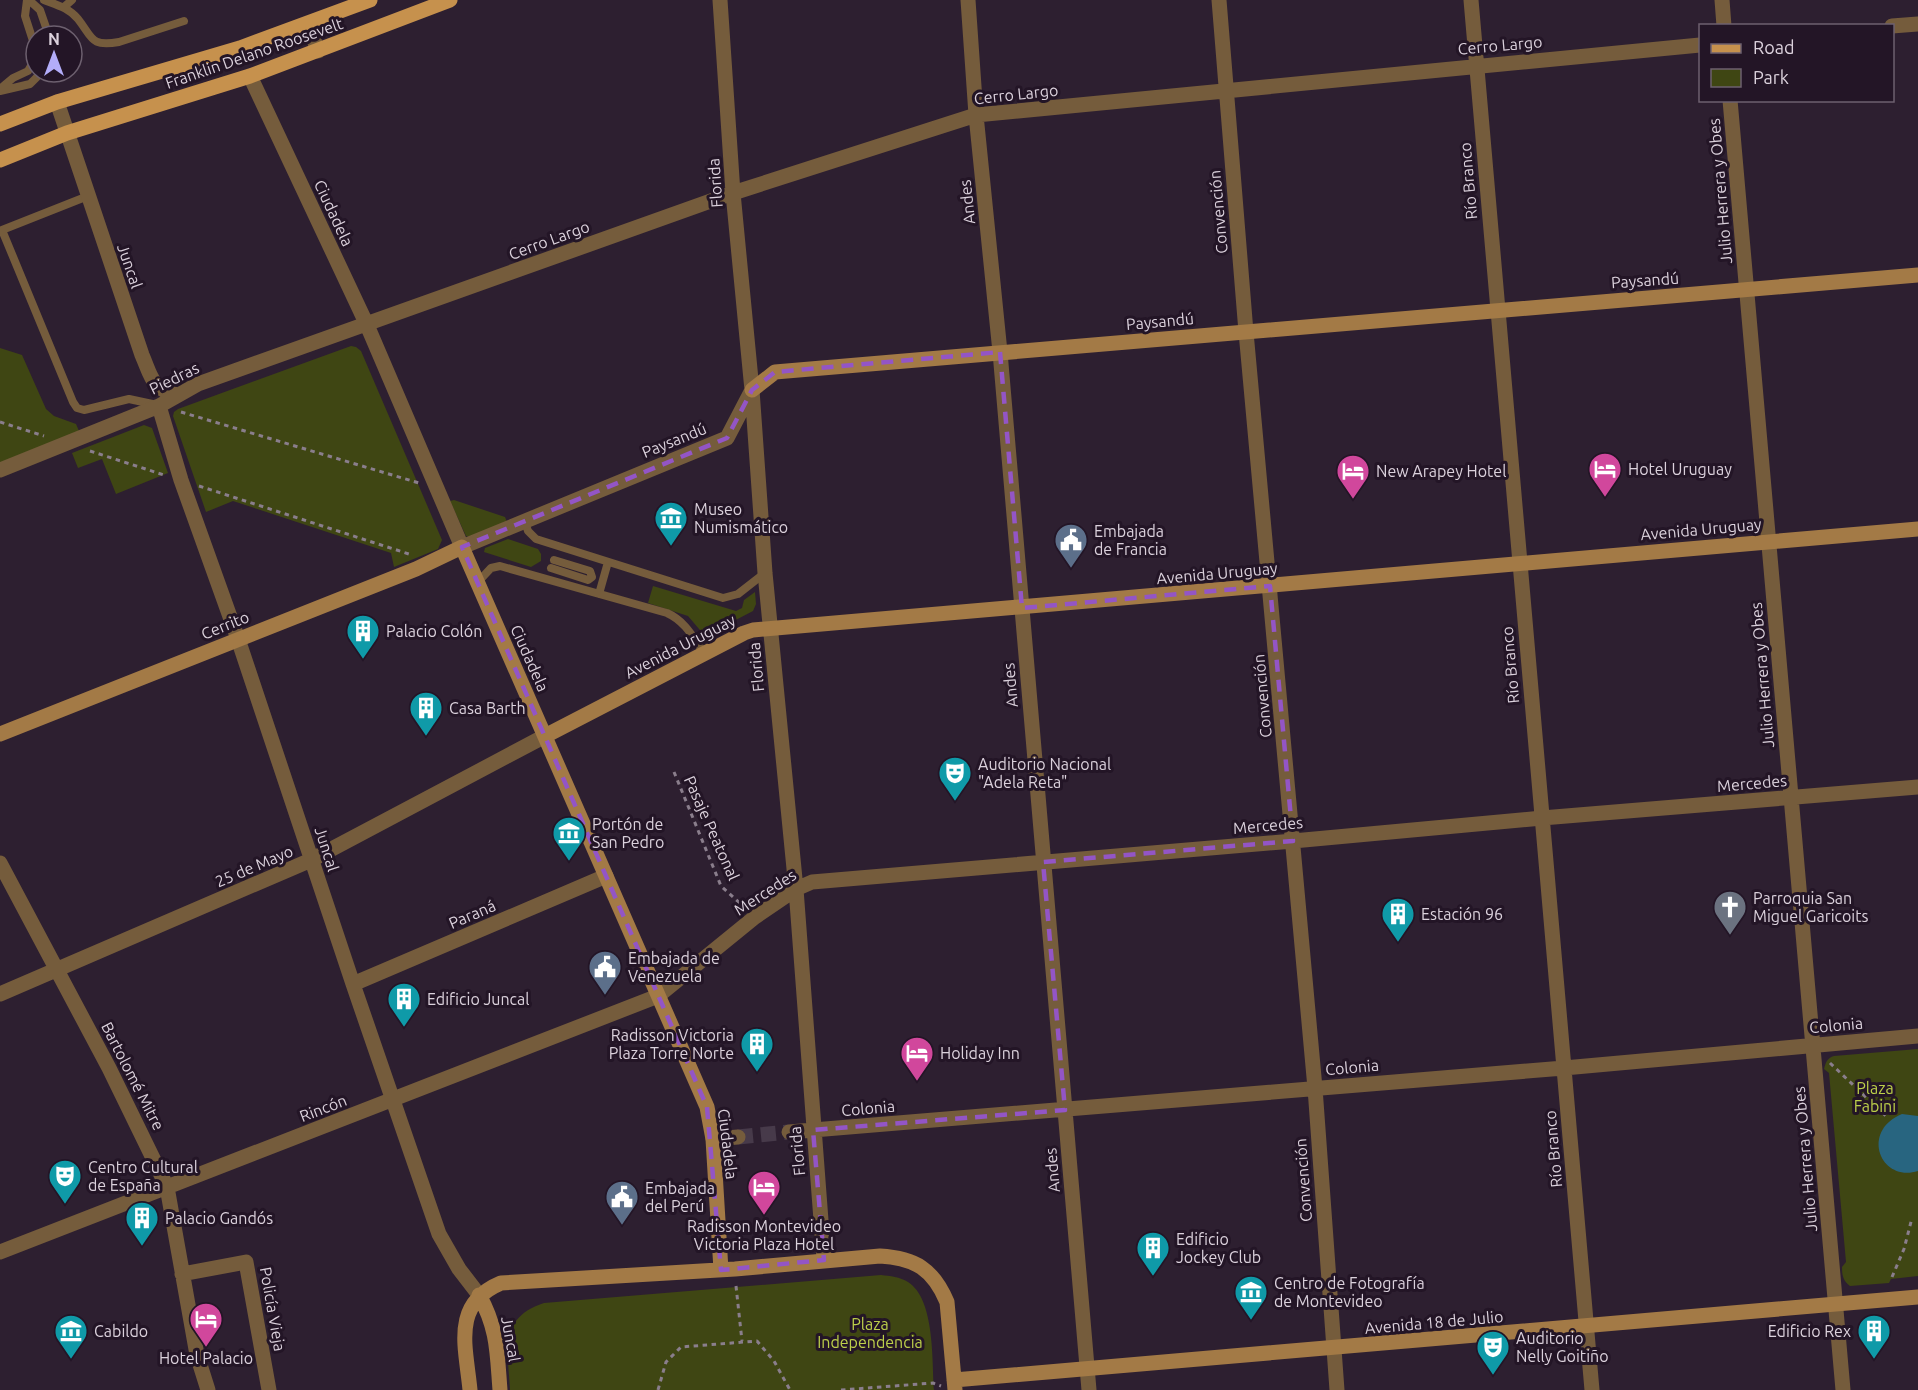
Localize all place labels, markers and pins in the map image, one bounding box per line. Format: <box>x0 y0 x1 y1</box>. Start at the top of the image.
hotel icon: Hotel Uruguay <box>1587 451 1623 498</box>
hotel icon: New Arapey Hotel <box>1335 453 1371 500</box>
place label: Hotel Uruguay <box>1628 460 1732 478</box>
place label: New Arapey Hotel <box>1376 462 1506 480</box>
museum icon: Museo Numismático <box>653 500 689 547</box>
place label: Museo Numismático <box>694 500 788 536</box>
public building icon: Embajada de Francia <box>1053 522 1089 569</box>
place label: Embajada de Francia <box>1094 522 1167 558</box>
building icon: Palacio Colón <box>345 613 381 660</box>
place label: Palacio Colón <box>386 622 482 640</box>
building icon: Casa Barth <box>408 690 444 737</box>
place label: Casa Barth <box>449 699 526 717</box>
theatre icon: Auditorio Nacional "Adela Reta" <box>937 755 973 802</box>
place label: Auditorio Nacional "Adela Reta" <box>978 755 1111 791</box>
museum icon: Portón de San Pedro <box>551 815 587 862</box>
place label: Portón de San Pedro <box>592 815 664 851</box>
church icon: Parroquia San Miguel Garicoits <box>1712 889 1748 936</box>
place label: Parroquia San Miguel Garicoits <box>1753 889 1869 925</box>
building icon: Estación 96 <box>1380 896 1416 943</box>
place label: Estación 96 <box>1421 905 1503 923</box>
public building icon: Embajada de Venezuela <box>587 949 623 996</box>
place label: Embajada de Venezuela <box>628 949 720 985</box>
building icon: Edificio Juncal <box>386 981 422 1028</box>
place label: Edificio Juncal <box>427 990 529 1008</box>
place label: Radisson Victoria Plaza Torre Norte <box>609 1026 734 1062</box>
building icon: Radisson Victoria Plaza Torre Norte <box>739 1026 775 1073</box>
hotel icon: Holiday Inn <box>899 1035 935 1082</box>
place label: Holiday Inn <box>940 1044 1020 1062</box>
theatre icon: Centro Cultural de España <box>47 1158 83 1205</box>
place label: Centro Cultural de España <box>88 1158 198 1194</box>
hotel icon: Radisson Montevideo Victoria Plaza Hotel <box>746 1169 782 1216</box>
public building icon: Embajada del Perú <box>604 1179 640 1226</box>
place label: Embajada del Perú <box>645 1179 715 1215</box>
building icon: Palacio Gandós <box>124 1200 160 1247</box>
place label: Palacio Gandós <box>165 1209 273 1227</box>
place label: Radisson Montevideo Victoria Plaza Hotel <box>687 1217 841 1253</box>
building icon: Edificio Jockey Club <box>1135 1230 1171 1277</box>
place label: Edificio Jockey Club <box>1176 1230 1261 1266</box>
museum icon: Centro de Fotografía de Montevideo <box>1233 1274 1269 1321</box>
place label: Centro de Fotografía de Montevideo <box>1274 1274 1425 1310</box>
hotel icon: Hotel Palacio <box>188 1301 224 1348</box>
museum icon: Cabildo <box>53 1313 89 1360</box>
building icon: Edificio Rex <box>1856 1313 1892 1360</box>
place label: Cabildo <box>94 1322 148 1340</box>
place label: Edificio Rex <box>1768 1322 1851 1340</box>
theatre icon: Auditorio Nelly Goitiño <box>1475 1329 1511 1376</box>
place label: Auditorio Nelly Goitiño <box>1516 1329 1609 1365</box>
place label: Hotel Palacio <box>159 1349 253 1367</box>

